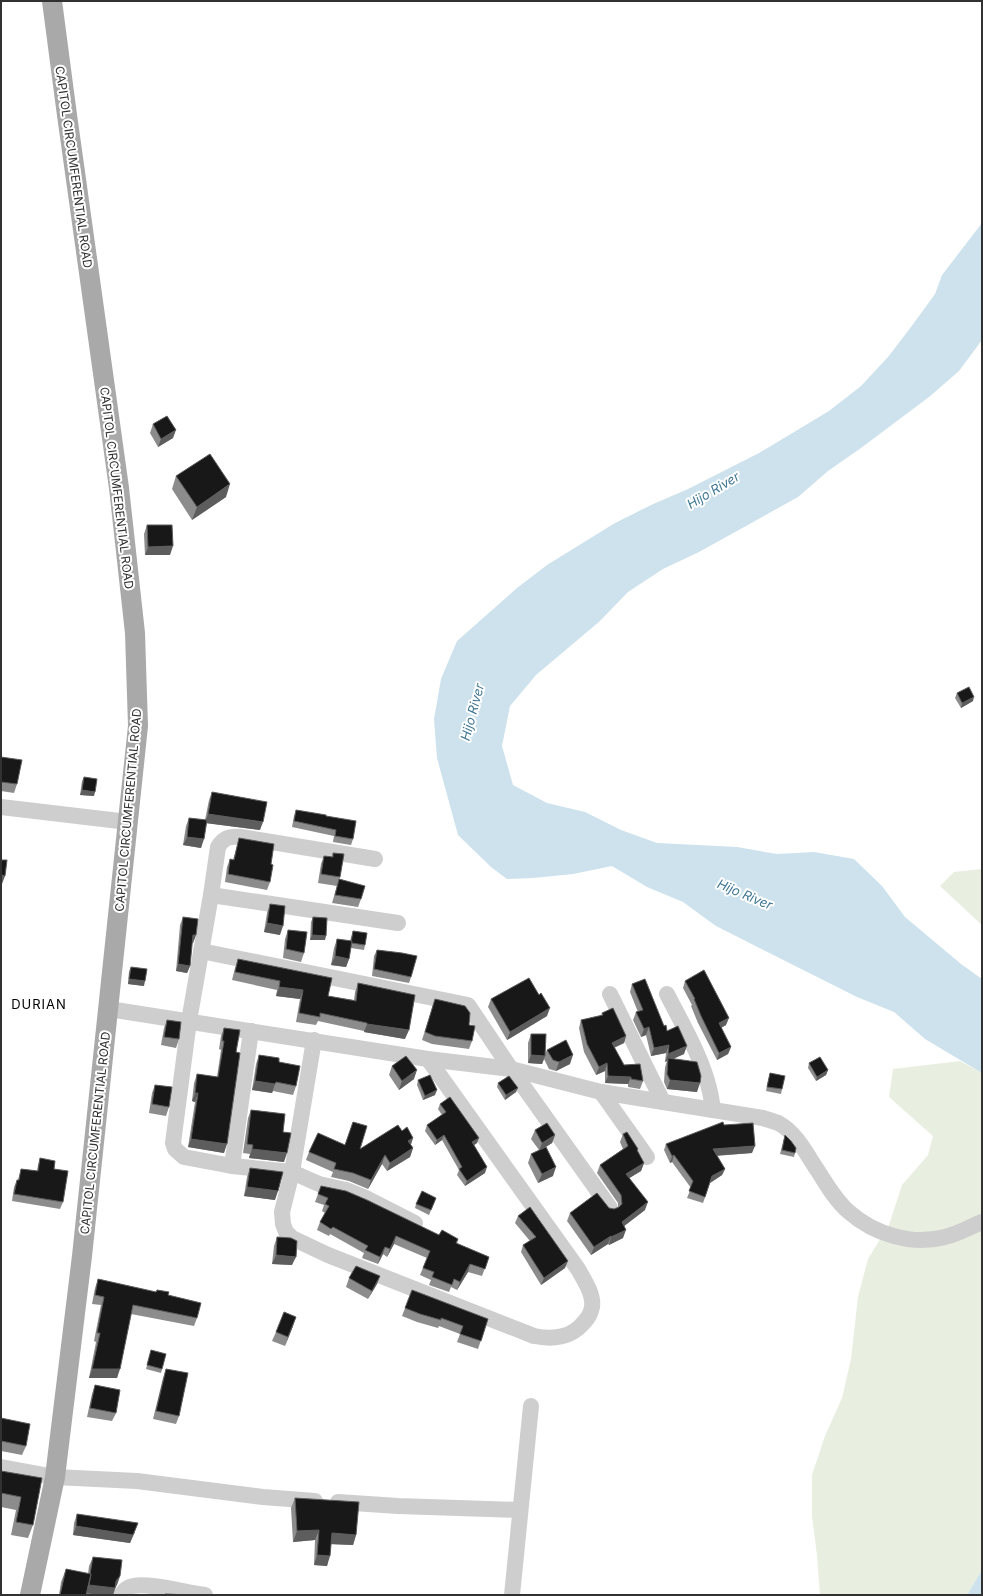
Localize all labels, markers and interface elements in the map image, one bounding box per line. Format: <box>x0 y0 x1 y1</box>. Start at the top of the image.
street label: CAPITOL CIRCUMFERENTIAL ROAD <box>52 65 96 269</box>
street label: CAPITOL CIRCUMFERENTIAL ROAD <box>97 386 137 590</box>
water label: Hijo River <box>684 468 743 512</box>
water label: Hijo River <box>457 681 488 742</box>
street label: CAPITOL CIRCUMFERENTIAL ROAD <box>112 708 144 912</box>
water label: Hijo River <box>715 875 776 913</box>
district label: DURIAN <box>11 996 67 1012</box>
street label: CAPITOL CIRCUMFERENTIAL ROAD <box>77 1031 113 1235</box>

